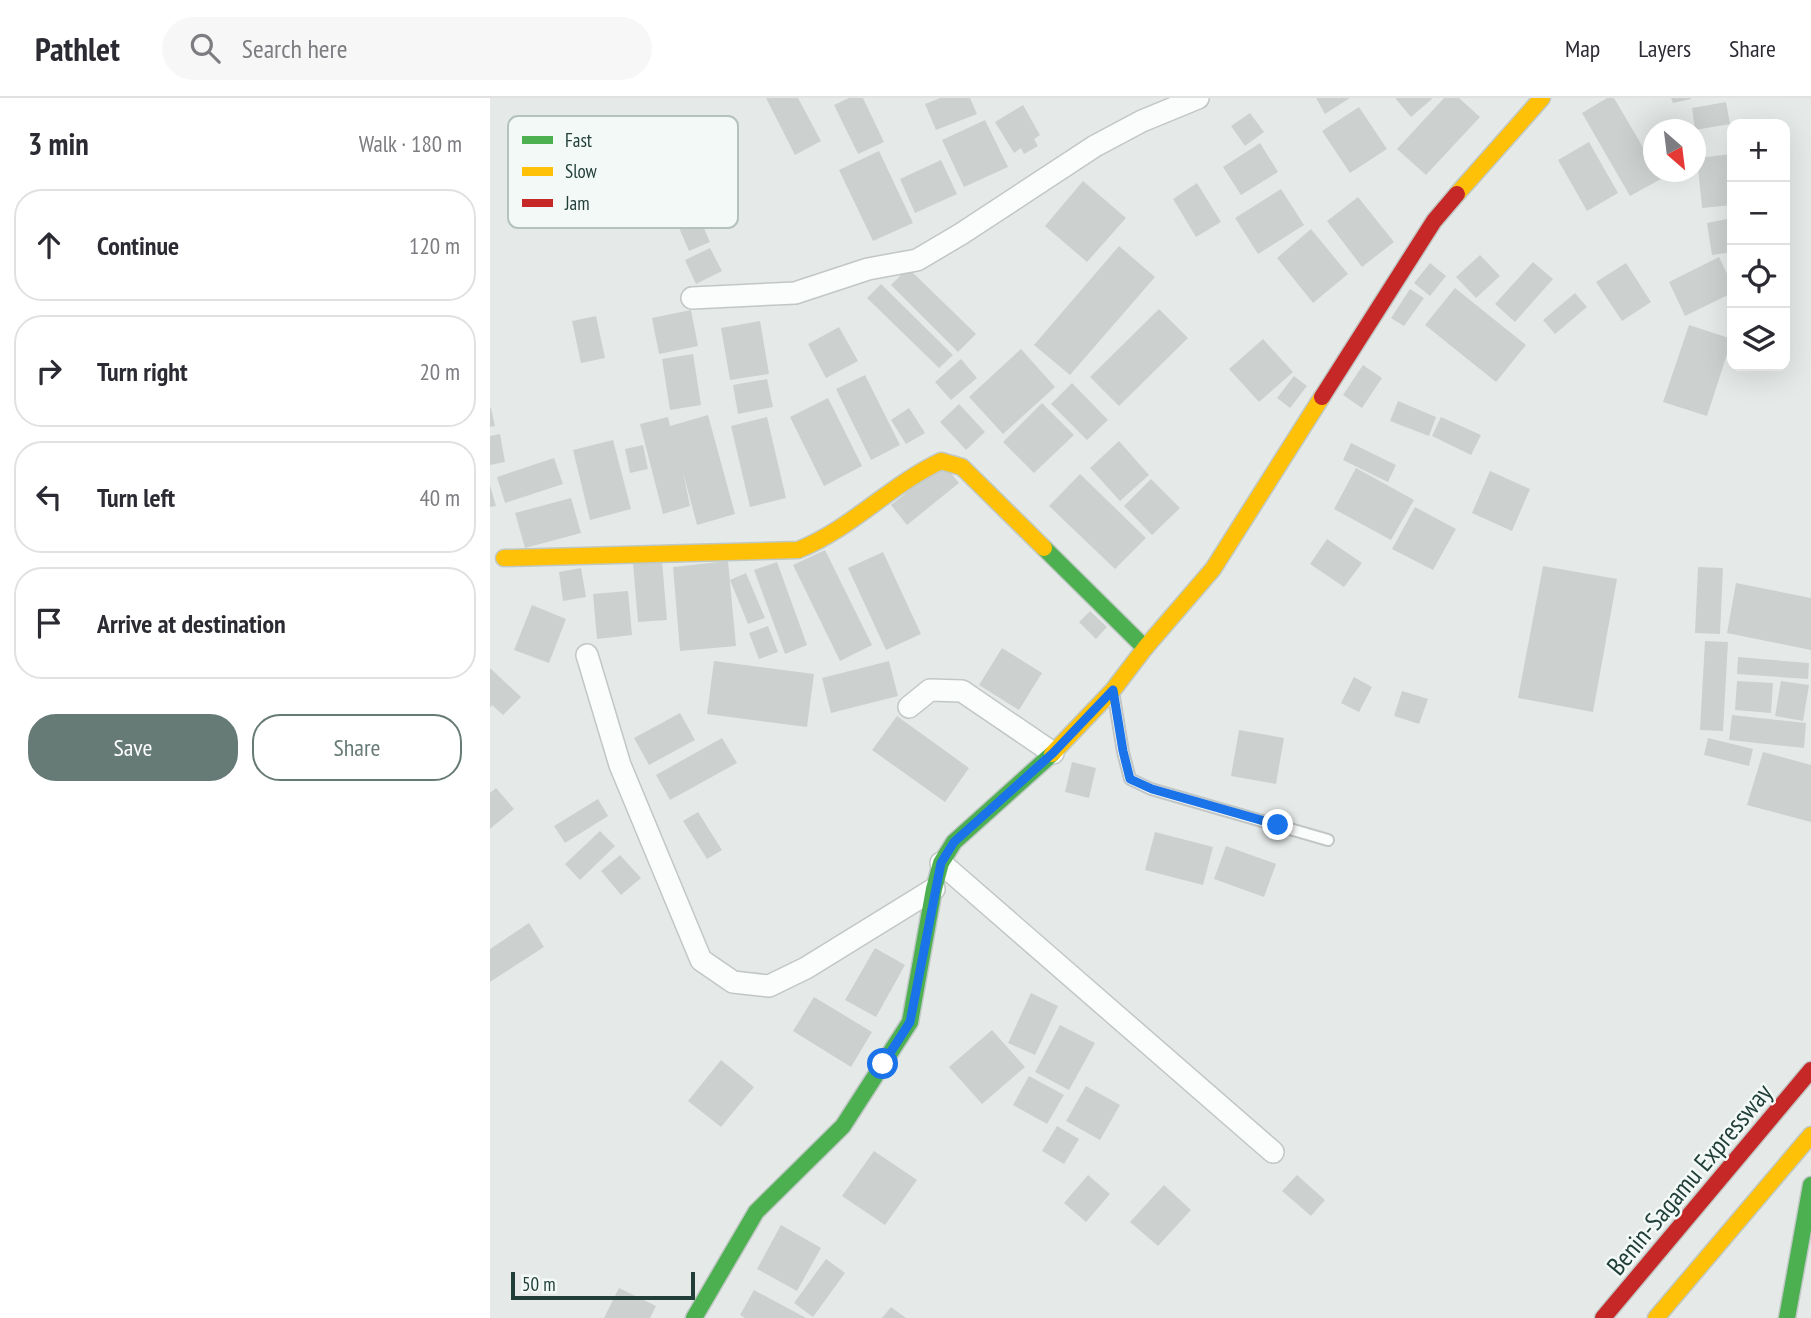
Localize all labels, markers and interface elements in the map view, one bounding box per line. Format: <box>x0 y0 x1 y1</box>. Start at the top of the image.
search box <box>162 17 652 80</box>
text: Pathlet <box>35 27 120 70</box>
icon: search <box>186 29 224 67</box>
text: Search here <box>242 32 347 65</box>
text: Map <box>1565 33 1600 64</box>
text: Layers <box>1638 33 1691 64</box>
text: Share <box>1729 33 1776 64</box>
legend <box>508 116 738 228</box>
north arrow <box>1643 119 1706 182</box>
map controls <box>1727 119 1790 371</box>
button: + <box>1727 119 1790 182</box>
text: 3 min <box>28 124 89 163</box>
text: Fast <box>565 128 593 152</box>
text: Walk · 180 m <box>359 129 462 158</box>
text: Slow <box>565 159 598 183</box>
button: − <box>1727 182 1790 245</box>
text: Jam <box>564 191 590 215</box>
icon: ahead <box>30 226 68 264</box>
text: Continue <box>97 229 179 262</box>
text: 120 m <box>409 231 460 260</box>
button: locate <box>1727 245 1790 308</box>
button: layers <box>1727 308 1790 371</box>
icon: right <box>30 352 68 390</box>
text: Turn right <box>97 355 188 388</box>
text: 20 m <box>419 357 460 386</box>
icon: left <box>30 478 68 516</box>
text: Turn left <box>97 481 175 514</box>
text: 40 m <box>419 483 460 512</box>
icon: arrive <box>30 604 68 642</box>
text: Arrive at destination <box>97 607 286 640</box>
button: Save <box>28 714 238 781</box>
button: Share <box>252 714 462 781</box>
route end <box>1262 809 1293 840</box>
route start <box>867 1048 898 1079</box>
street label: Benin-Sagamu Expressway <box>1599 1076 1779 1282</box>
scale bar <box>511 1269 695 1301</box>
text: 50 m <box>522 1272 556 1296</box>

